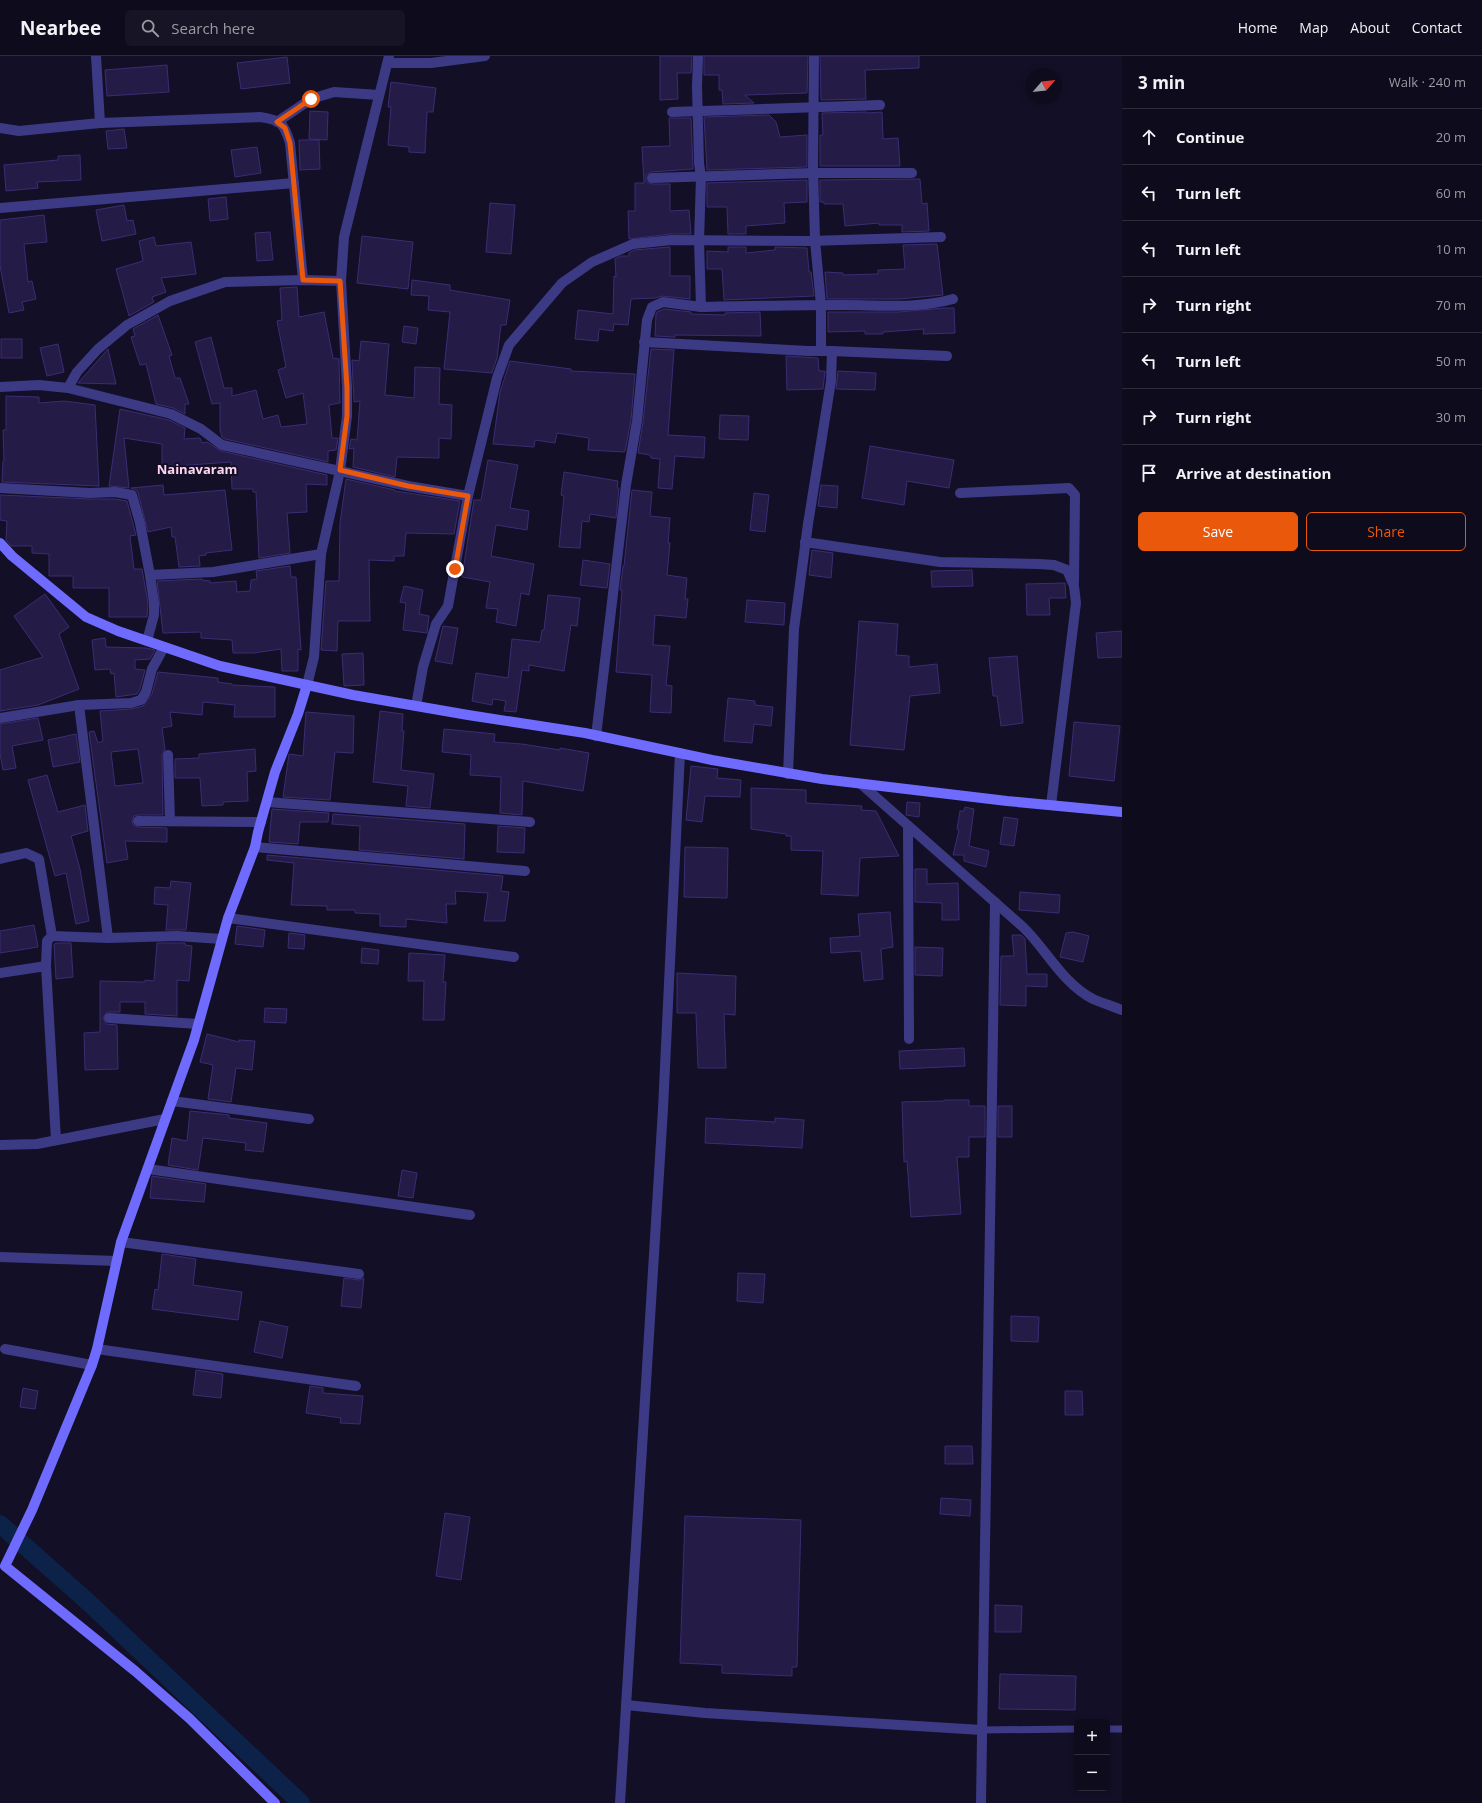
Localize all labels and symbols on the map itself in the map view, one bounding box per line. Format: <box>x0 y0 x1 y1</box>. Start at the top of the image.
north arrow <box>1026 68 1062 104</box>
route start <box>302 90 320 108</box>
district label: Nainavaram <box>157 460 237 478</box>
route end <box>446 560 464 578</box>

